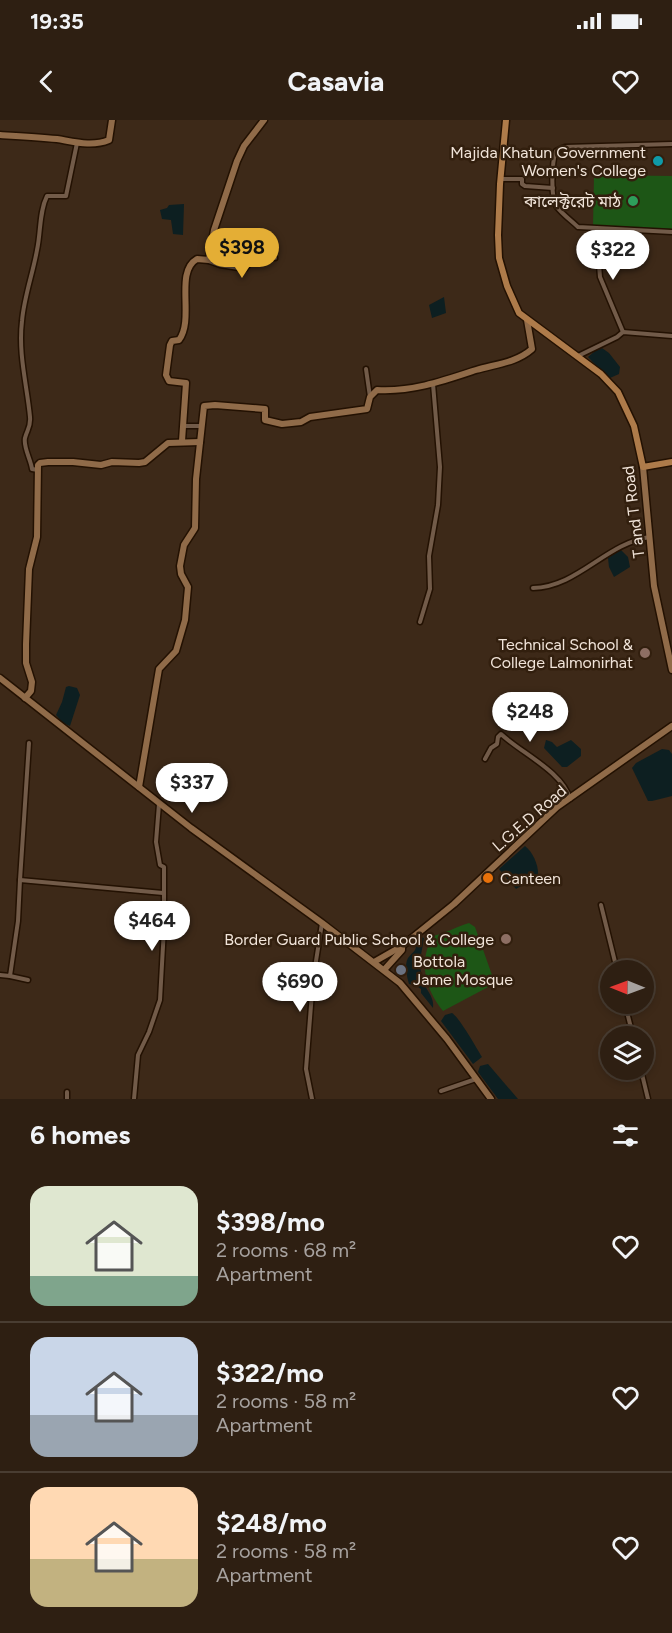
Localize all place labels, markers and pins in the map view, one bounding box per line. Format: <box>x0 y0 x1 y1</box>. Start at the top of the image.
place label: Majida Khatun Government Women's College <box>450 143 646 180</box>
marker: Majida Khatun Government Women's College <box>651 154 665 168</box>
place label: কালেক্টরেট মাঠ <box>523 192 621 211</box>
marker: কালেক্টরেট মাঠ <box>626 194 640 208</box>
pin: $398 <box>206 228 278 279</box>
pin: $322 <box>577 230 649 281</box>
place label: Technical School & College Lalmonirhat <box>490 635 634 672</box>
marker: Technical School & College Lalmonirhat <box>638 646 652 660</box>
pin: $248 <box>494 692 566 743</box>
pin: $337 <box>156 763 228 814</box>
place label: Canteen <box>500 869 561 888</box>
marker: Canteen <box>481 871 495 885</box>
pin: $464 <box>116 901 188 952</box>
place label: Border Guard Public School & College <box>224 930 494 949</box>
marker: Border Guard Public School & College <box>499 932 513 946</box>
place label: Bottola Jame Mosque <box>413 952 513 989</box>
pin: $690 <box>264 962 336 1013</box>
marker: Bottola Jame Mosque <box>394 963 408 977</box>

